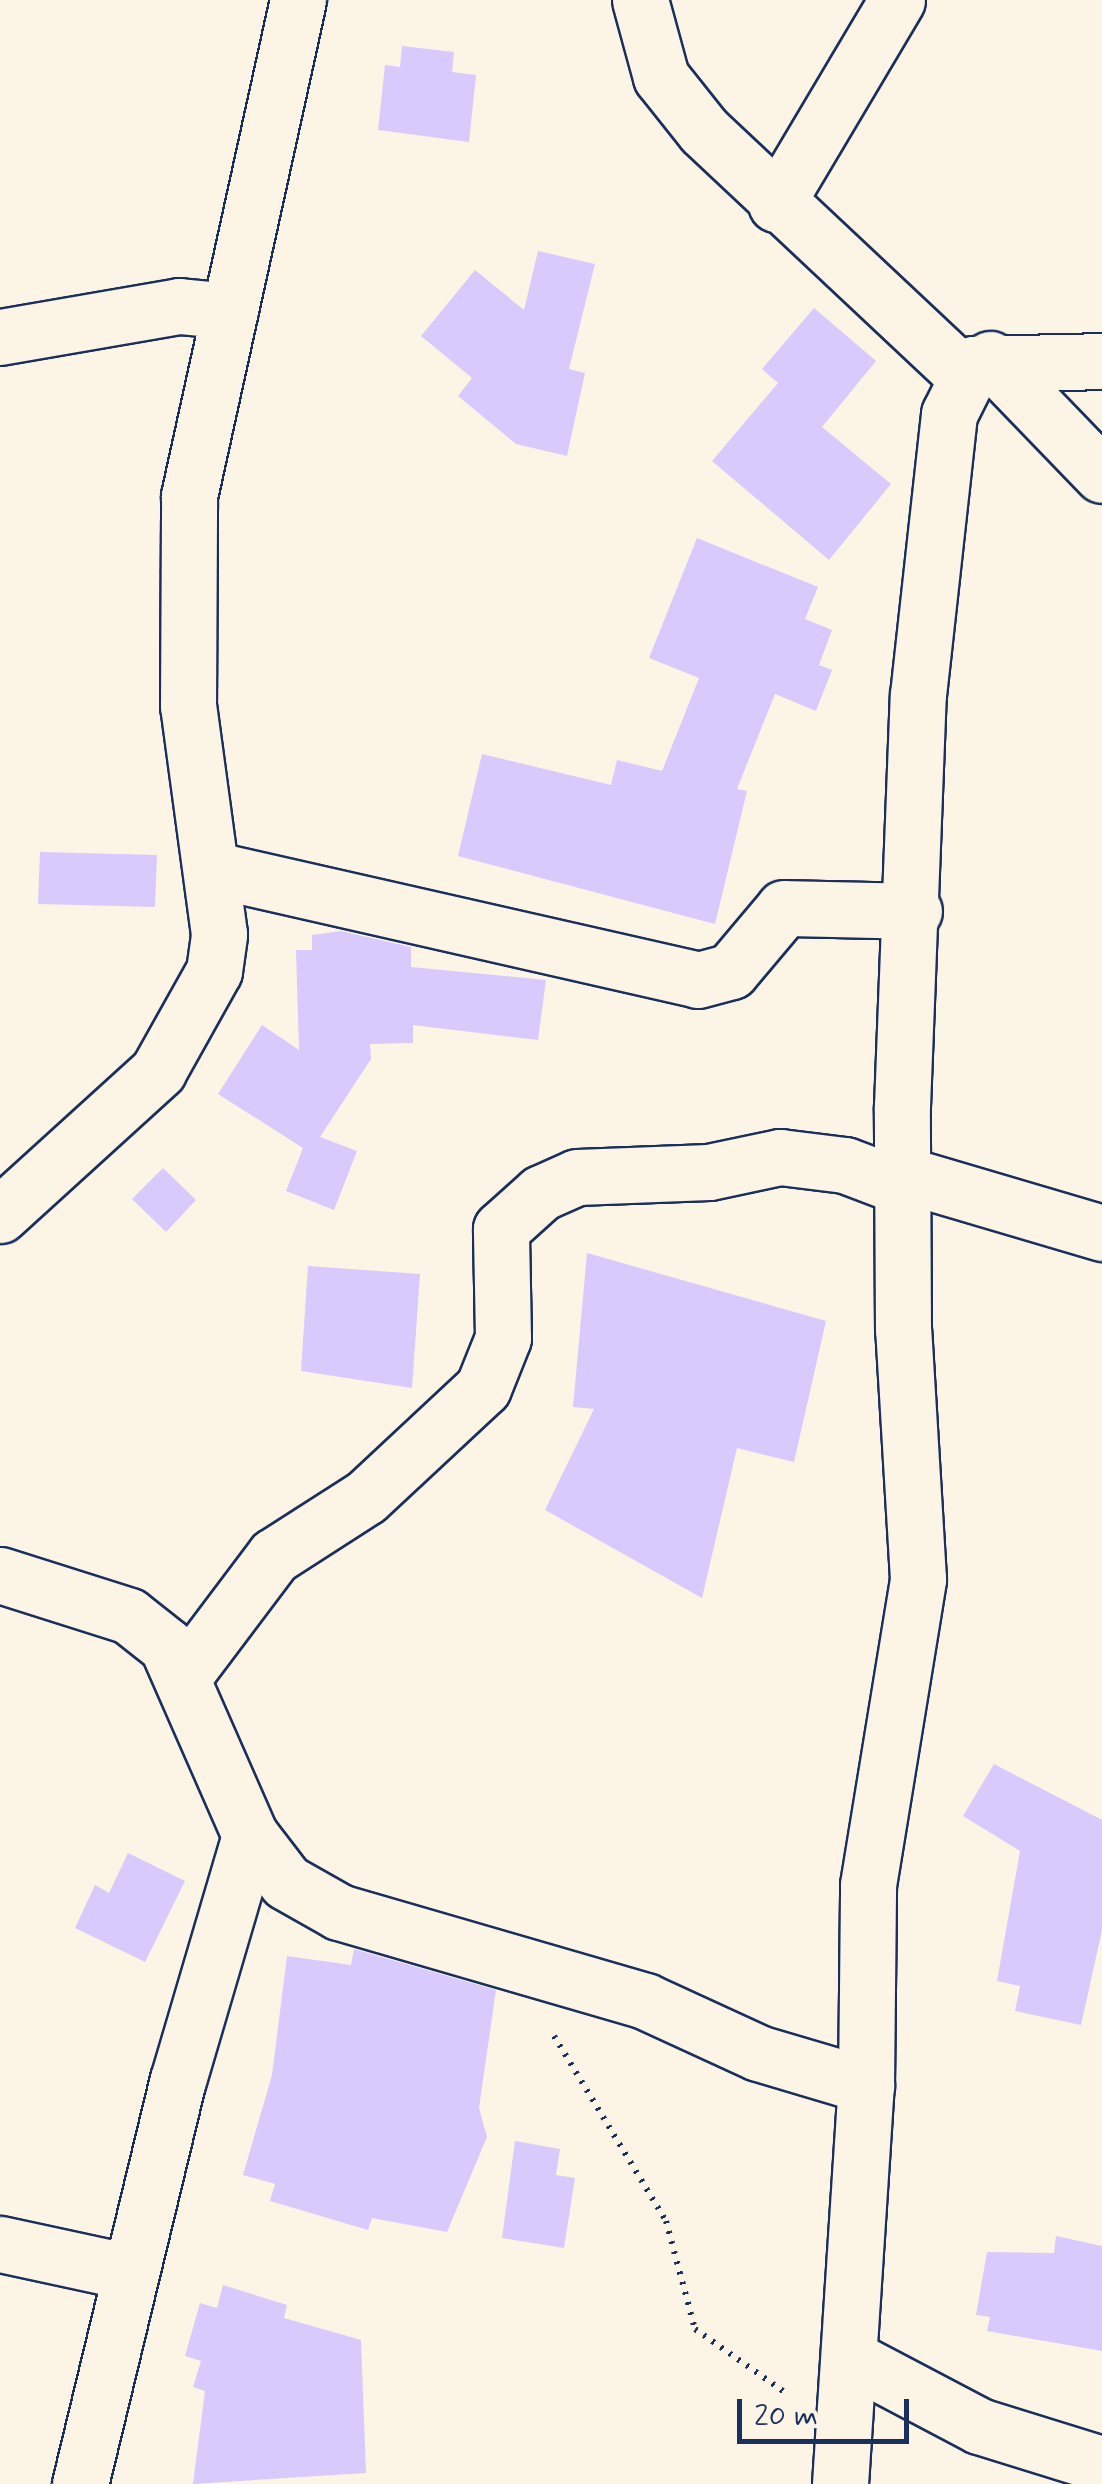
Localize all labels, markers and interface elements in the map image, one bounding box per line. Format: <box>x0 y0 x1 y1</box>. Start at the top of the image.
scale bar <box>742 2379 914 2441</box>
text: 20 m <box>754 2397 818 2436</box>

